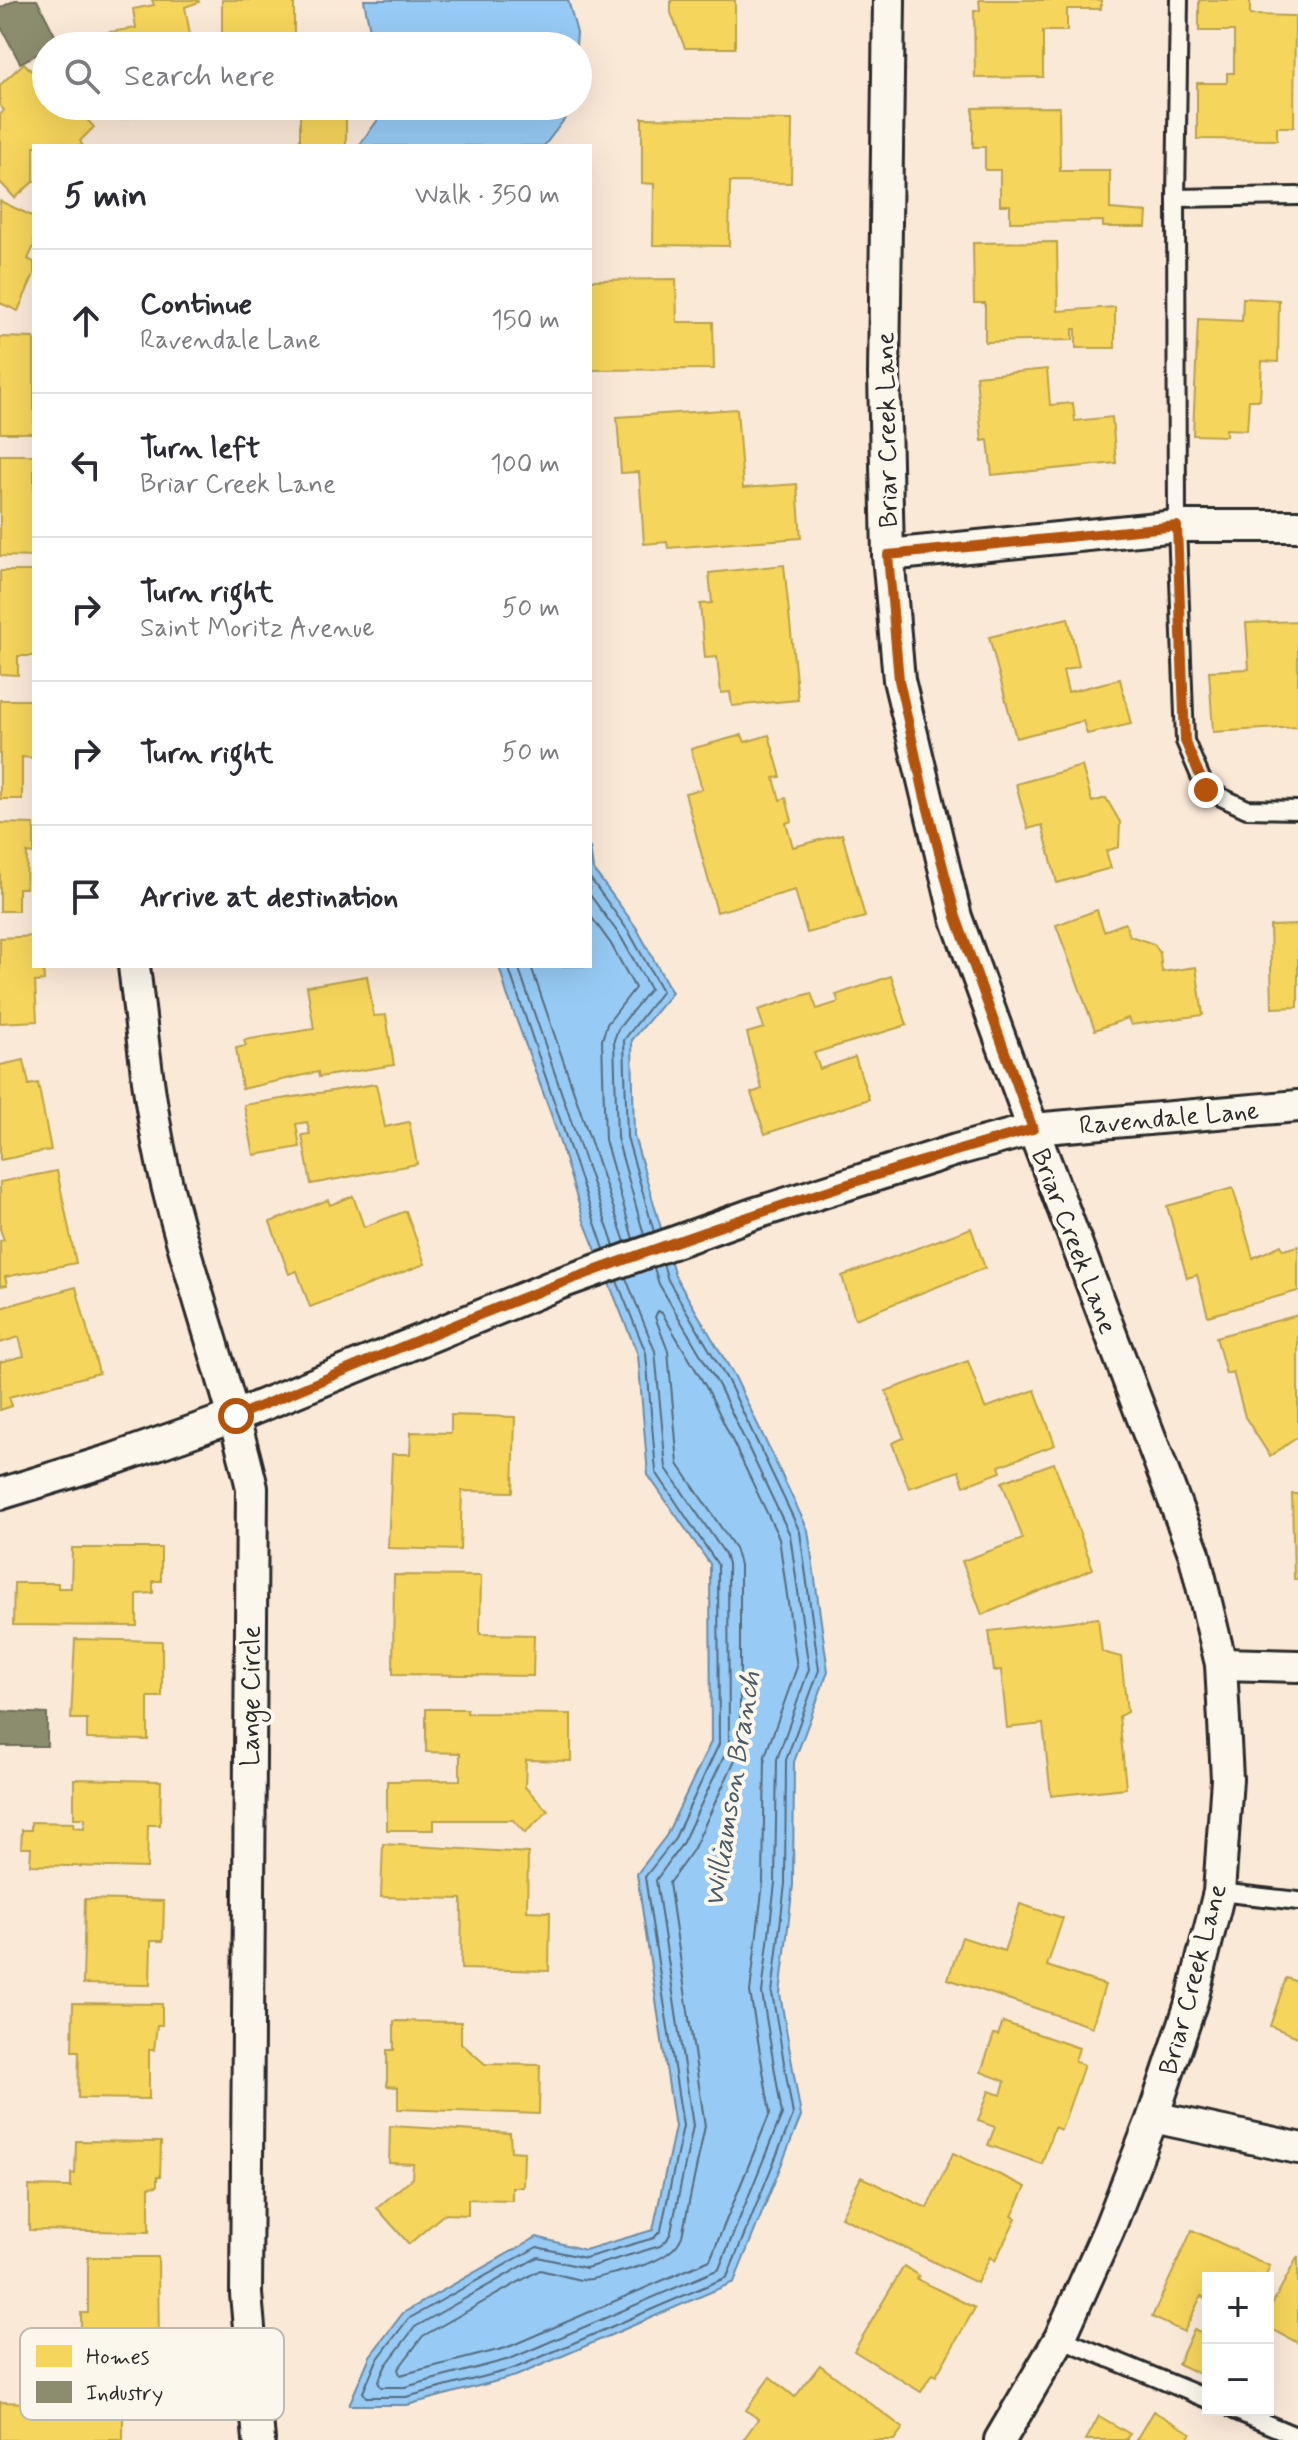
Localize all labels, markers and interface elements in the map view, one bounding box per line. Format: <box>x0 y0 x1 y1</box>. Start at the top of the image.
search box <box>32 32 592 120</box>
icon: search <box>60 54 104 98</box>
text: Search here <box>124 57 275 96</box>
text: 5 min <box>64 174 147 219</box>
text: Walk · 350 m <box>415 179 560 213</box>
text: Continue <box>140 285 252 324</box>
icon: ahead <box>64 299 108 343</box>
text: 150 m <box>491 304 560 338</box>
text: Ravendale Lane <box>140 324 320 358</box>
street label: Briar Creek Lane <box>869 332 907 528</box>
text: Turn left <box>140 429 260 468</box>
icon: left <box>64 443 108 487</box>
text: 100 m <box>490 448 560 482</box>
text: Briar Creek Lane <box>140 468 336 502</box>
text: Turn right <box>140 573 273 612</box>
icon: right <box>64 587 108 631</box>
text: 50 m <box>502 592 560 626</box>
text: Saint Moritz Avenue <box>140 612 374 646</box>
icon: right <box>64 731 108 775</box>
text: Turn right <box>140 734 273 773</box>
text: 50 m <box>502 736 560 770</box>
route end <box>1188 772 1224 808</box>
icon: arrive <box>64 875 108 919</box>
text: Arrive at destination <box>140 878 398 917</box>
street label: Ravendale Lane <box>1078 1094 1261 1144</box>
street label: Briar Creek Lane <box>1022 1144 1124 1339</box>
route start <box>218 1398 254 1434</box>
street label: Lange Circle <box>235 1625 271 1766</box>
water label: Williamson Branch <box>697 1669 770 1910</box>
street label: Briar Creek Lane <box>1152 1880 1236 2079</box>
map controls <box>1202 2272 1274 2416</box>
button: + <box>1202 2272 1274 2344</box>
legend <box>20 2328 284 2420</box>
text: Homes <box>86 2344 150 2372</box>
button: − <box>1202 2344 1274 2416</box>
text: Industry <box>86 2380 163 2408</box>

